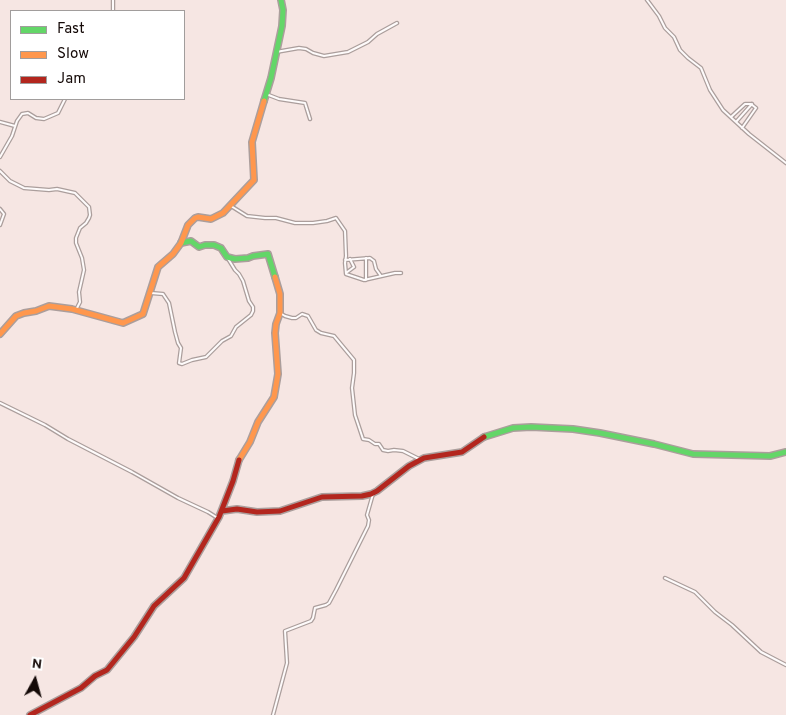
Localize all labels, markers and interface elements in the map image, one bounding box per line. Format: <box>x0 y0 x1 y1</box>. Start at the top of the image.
legend <box>10 10 185 100</box>
text: Fast <box>57 20 85 39</box>
text: Slow <box>57 45 89 64</box>
text: Jam <box>57 70 86 89</box>
north arrow <box>10 655 60 705</box>
text: N <box>31 656 43 674</box>

